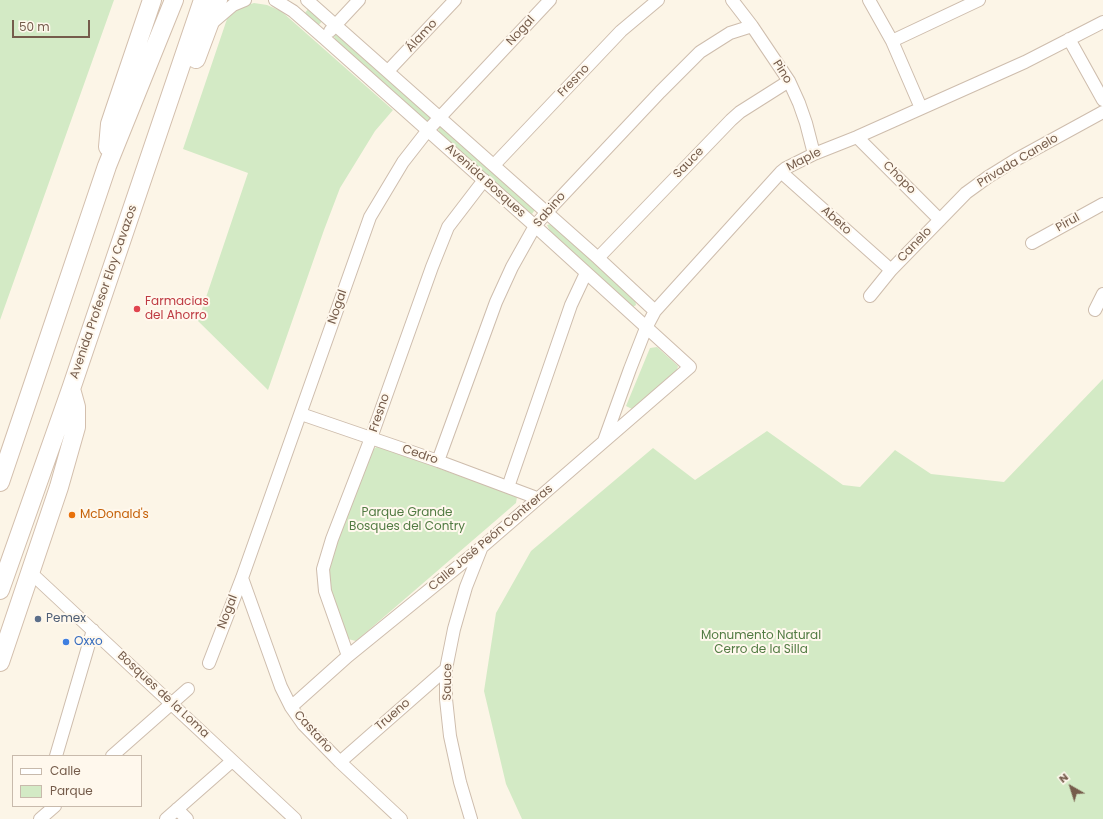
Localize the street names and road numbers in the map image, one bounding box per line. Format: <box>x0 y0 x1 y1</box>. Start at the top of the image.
street label: Nogal <box>504 13 538 49</box>
street label: Álamo <box>403 17 441 55</box>
street label: Pino <box>769 57 795 87</box>
street label: Fresno <box>555 62 593 100</box>
street label: Privada Canelo <box>975 131 1061 191</box>
street label: Avenida Bosques <box>442 141 528 221</box>
street label: Sauce <box>671 144 707 182</box>
street label: Maple <box>784 145 824 175</box>
street label: Chopo <box>880 159 918 197</box>
street label: Sabino <box>531 190 569 230</box>
street label: Avenida Profesor Eloy Cavazos <box>67 203 141 381</box>
street label: Abeto <box>818 204 854 238</box>
street label: Pirul <box>1054 211 1082 235</box>
street label: Canelo <box>895 224 935 266</box>
street label: Nogal <box>325 288 351 326</box>
street label: Fresno <box>367 392 393 434</box>
street label: Cedro <box>400 442 440 468</box>
street label: Calle José Peón Contreras <box>426 482 556 594</box>
street label: Nogal <box>215 593 241 631</box>
street label: Bosques de la Loma <box>114 649 212 741</box>
street label: Sauce <box>440 663 456 701</box>
street label: Trueno <box>373 696 413 734</box>
street label: Castaño <box>290 708 336 756</box>

